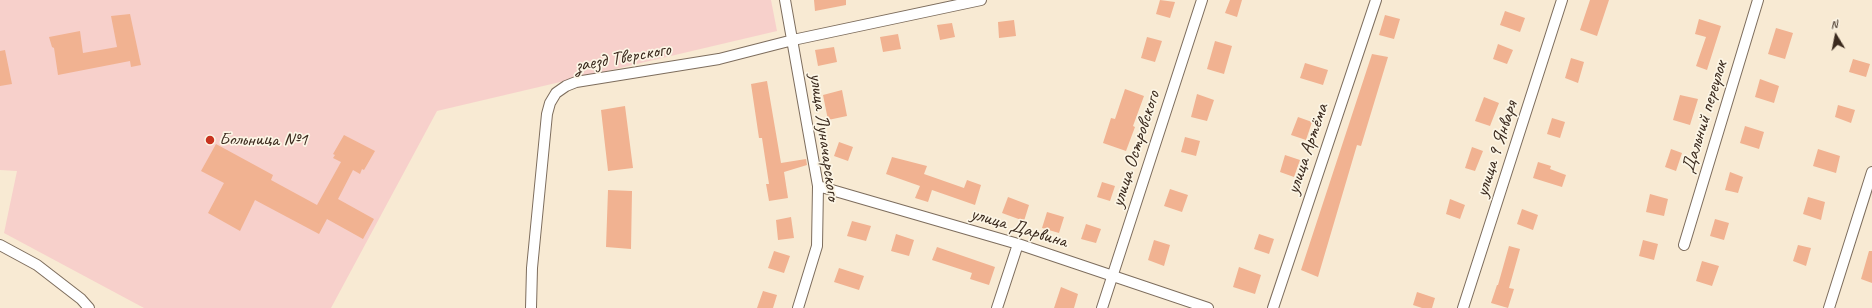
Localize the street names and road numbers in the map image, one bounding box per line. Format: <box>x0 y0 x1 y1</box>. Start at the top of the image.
street label: заезд Тверского <box>574 38 672 78</box>
street label: Дальний переулок <box>1677 58 1733 176</box>
street label: улица Луначарского <box>804 72 844 202</box>
street label: улица Островского <box>1106 88 1166 210</box>
street label: улица 9 Января <box>1471 98 1523 200</box>
street label: улица Артёма <box>1282 101 1334 197</box>
street label: улица Дарвина <box>968 202 1070 254</box>

